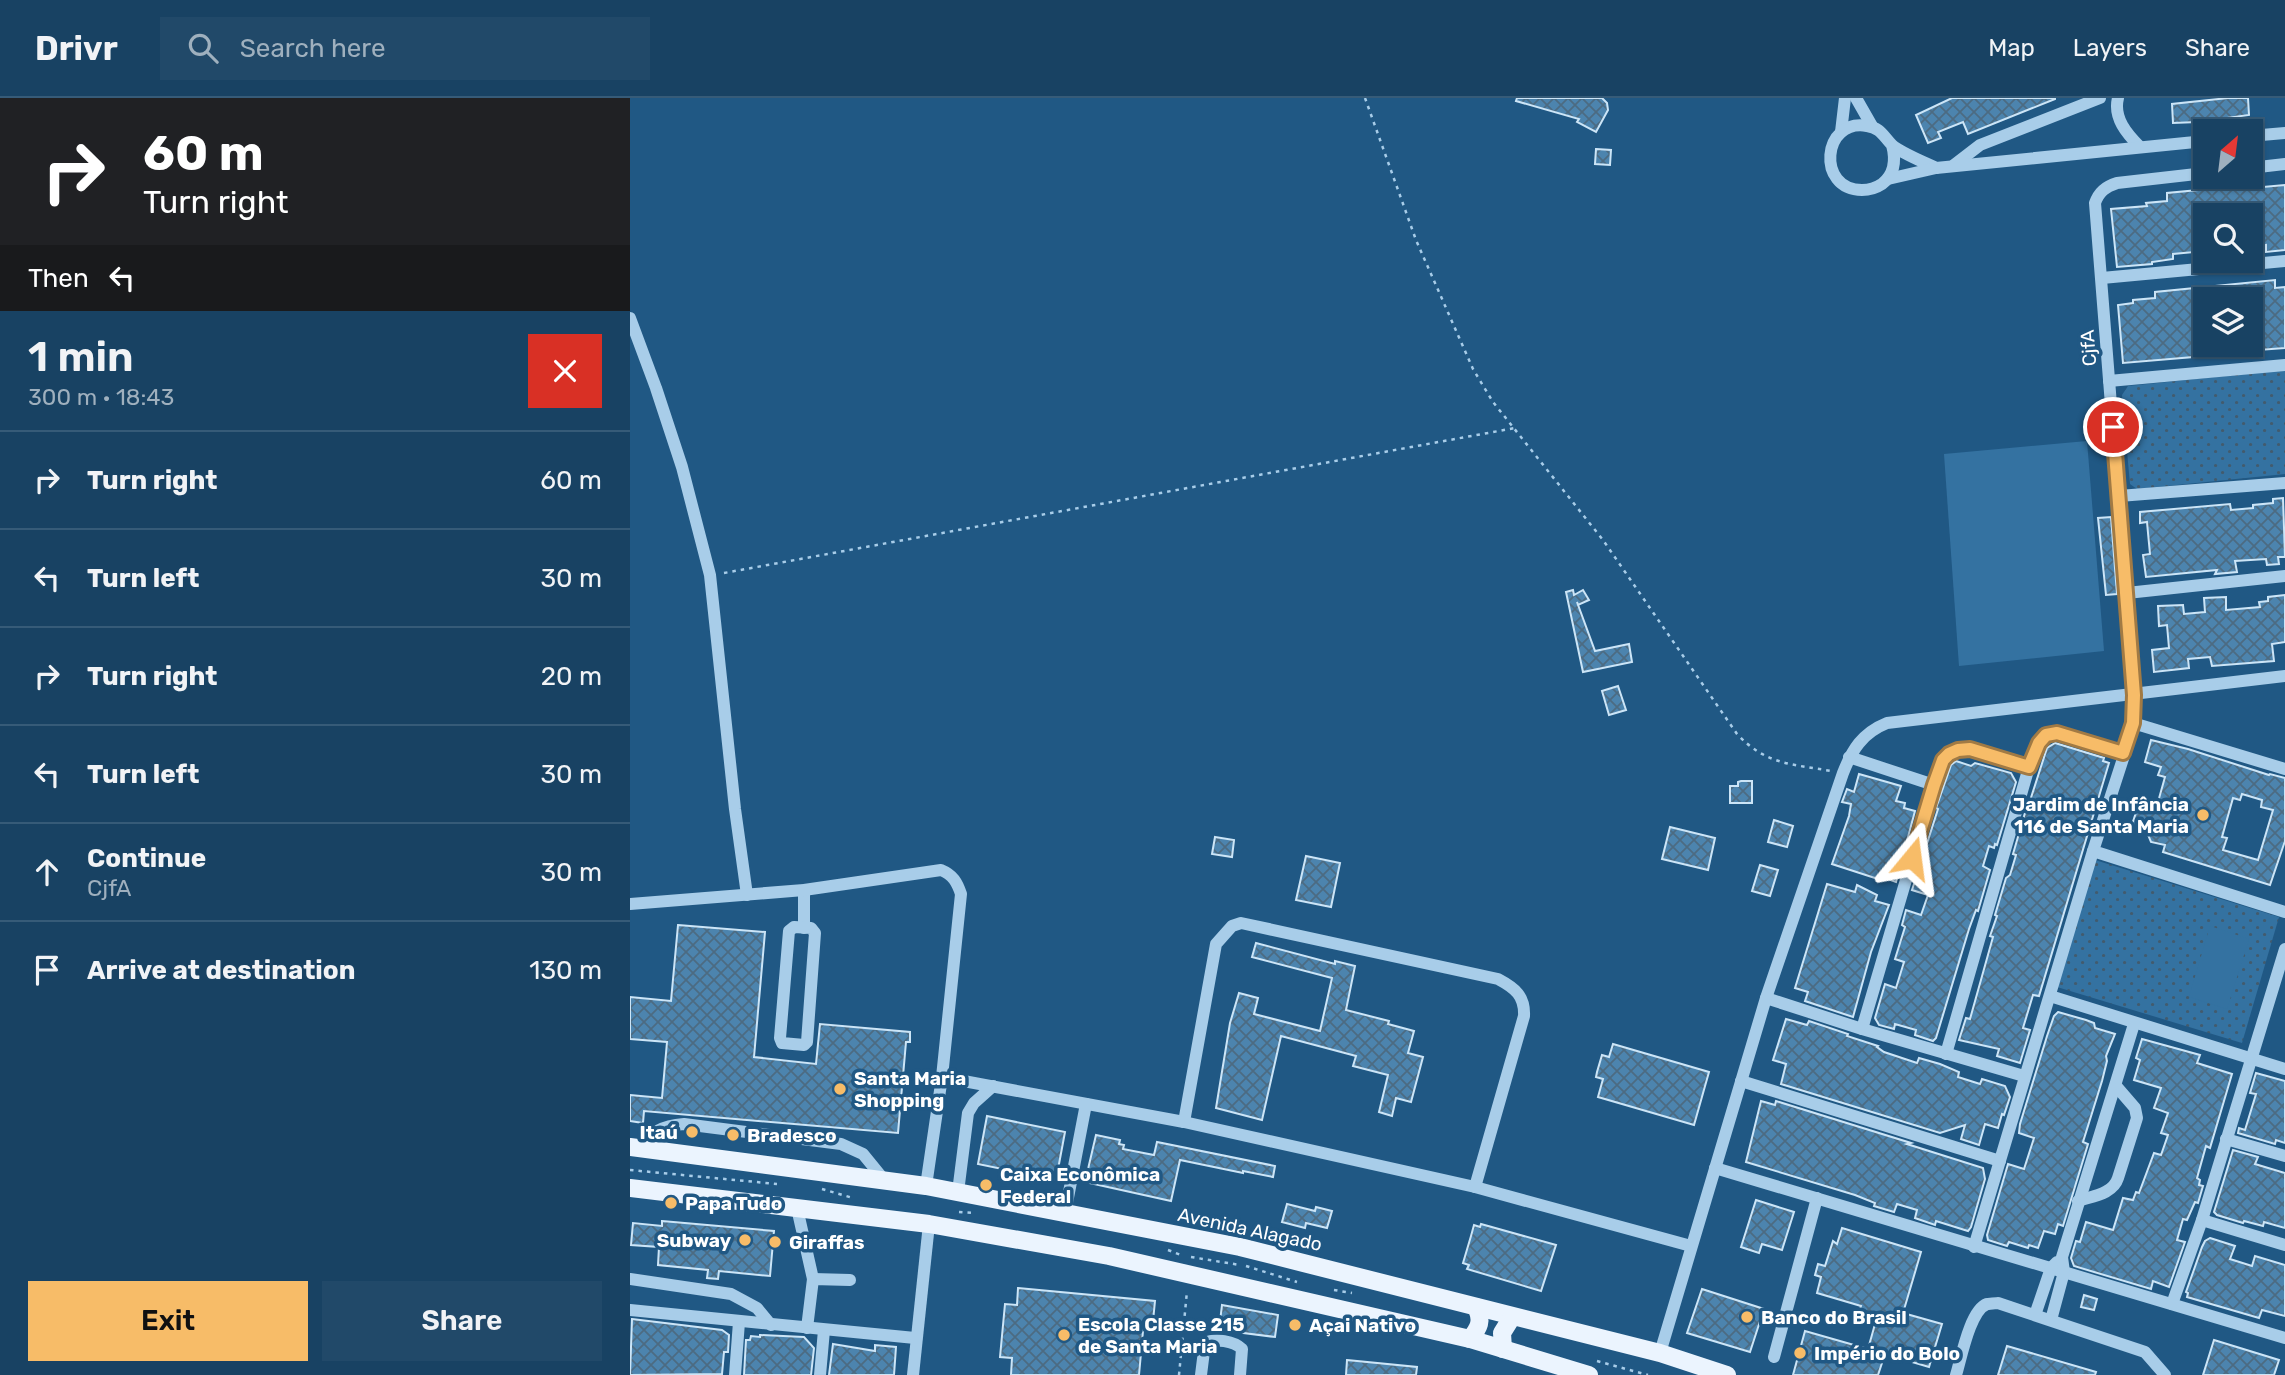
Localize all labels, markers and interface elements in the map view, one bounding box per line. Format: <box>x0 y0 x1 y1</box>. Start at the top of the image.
search box <box>160 17 650 80</box>
text: Drivr <box>35 29 118 68</box>
icon: search <box>184 29 222 67</box>
text: Search here <box>240 33 386 64</box>
text: Map <box>1988 34 2035 62</box>
text: Layers <box>2073 34 2147 62</box>
text: Share <box>2185 34 2250 62</box>
north arrow <box>2193 119 2263 189</box>
map controls <box>2193 119 2263 357</box>
text: 60 m <box>143 124 264 182</box>
icon: right <box>28 126 119 217</box>
text: Turn right <box>143 183 288 221</box>
button: search <box>2193 203 2263 273</box>
icon: left <box>103 259 141 297</box>
text: Then <box>28 263 89 294</box>
button: layers <box>2193 287 2263 357</box>
street label: CjfA <box>2076 329 2101 367</box>
text: 1 min <box>28 332 134 382</box>
button: close <box>528 334 602 408</box>
text: 300 m · 18:43 <box>28 383 174 411</box>
pin <box>2083 397 2143 457</box>
icon: arrive <box>2094 408 2132 446</box>
icon: right <box>28 461 66 499</box>
text: Turn right <box>87 465 217 496</box>
text: 60 m <box>540 465 602 496</box>
icon: left <box>28 559 66 597</box>
text: Turn left <box>87 563 199 594</box>
text: 30 m <box>540 563 602 594</box>
icon: right <box>28 657 66 695</box>
text: Turn right <box>87 661 217 692</box>
text: 20 m <box>541 661 602 692</box>
icon: left <box>28 755 66 793</box>
text: Turn left <box>87 759 199 790</box>
text: 30 m <box>540 759 602 790</box>
place label: Jardim de Infância 116 de Santa Maria <box>2013 793 2189 838</box>
marker: Jardim de Infância 116 de Santa Maria <box>2195 807 2211 823</box>
position arrow <box>1875 821 1949 895</box>
text: Continue <box>87 843 206 874</box>
icon: ahead <box>28 853 66 891</box>
text: 30 m <box>540 857 602 888</box>
text: CjfA <box>87 874 131 902</box>
icon: arrive <box>28 951 66 989</box>
text: Arrive at destination <box>87 955 355 986</box>
text: 130 m <box>529 955 602 986</box>
place label: Santa Maria Shopping <box>854 1067 966 1112</box>
marker: Santa Maria Shopping <box>832 1081 848 1097</box>
place label: Itaú <box>640 1121 678 1144</box>
marker: Itaú <box>684 1124 700 1140</box>
place label: Bradesco <box>747 1124 837 1147</box>
marker: Bradesco <box>725 1127 741 1143</box>
place label: Caixa Econômica Federal <box>1000 1163 1160 1208</box>
marker: Caixa Econômica Federal <box>978 1177 994 1193</box>
place label: Papa Tudo <box>685 1192 782 1215</box>
marker: Papa Tudo <box>663 1195 679 1211</box>
street label: Avenida Alagado <box>1176 1203 1324 1256</box>
place label: Subway <box>657 1229 732 1252</box>
place label: Giraffas <box>789 1231 865 1254</box>
marker: Subway <box>737 1232 753 1248</box>
marker: Giraffas <box>767 1234 783 1250</box>
button: Exit <box>28 1281 308 1361</box>
button: Share <box>322 1281 602 1361</box>
place label: Banco do Brasil <box>1761 1306 1907 1329</box>
marker: Banco do Brasil <box>1739 1309 1755 1325</box>
place label: Escola Classe 215 de Santa Maria <box>1078 1313 1245 1358</box>
place label: Açai Nativo <box>1309 1314 1416 1337</box>
marker: Açai Nativo <box>1287 1317 1303 1333</box>
marker: Escola Classe 215 de Santa Maria <box>1056 1327 1072 1343</box>
place label: Império do Bolo <box>1814 1342 1960 1365</box>
marker: Império do Bolo <box>1792 1345 1808 1361</box>

